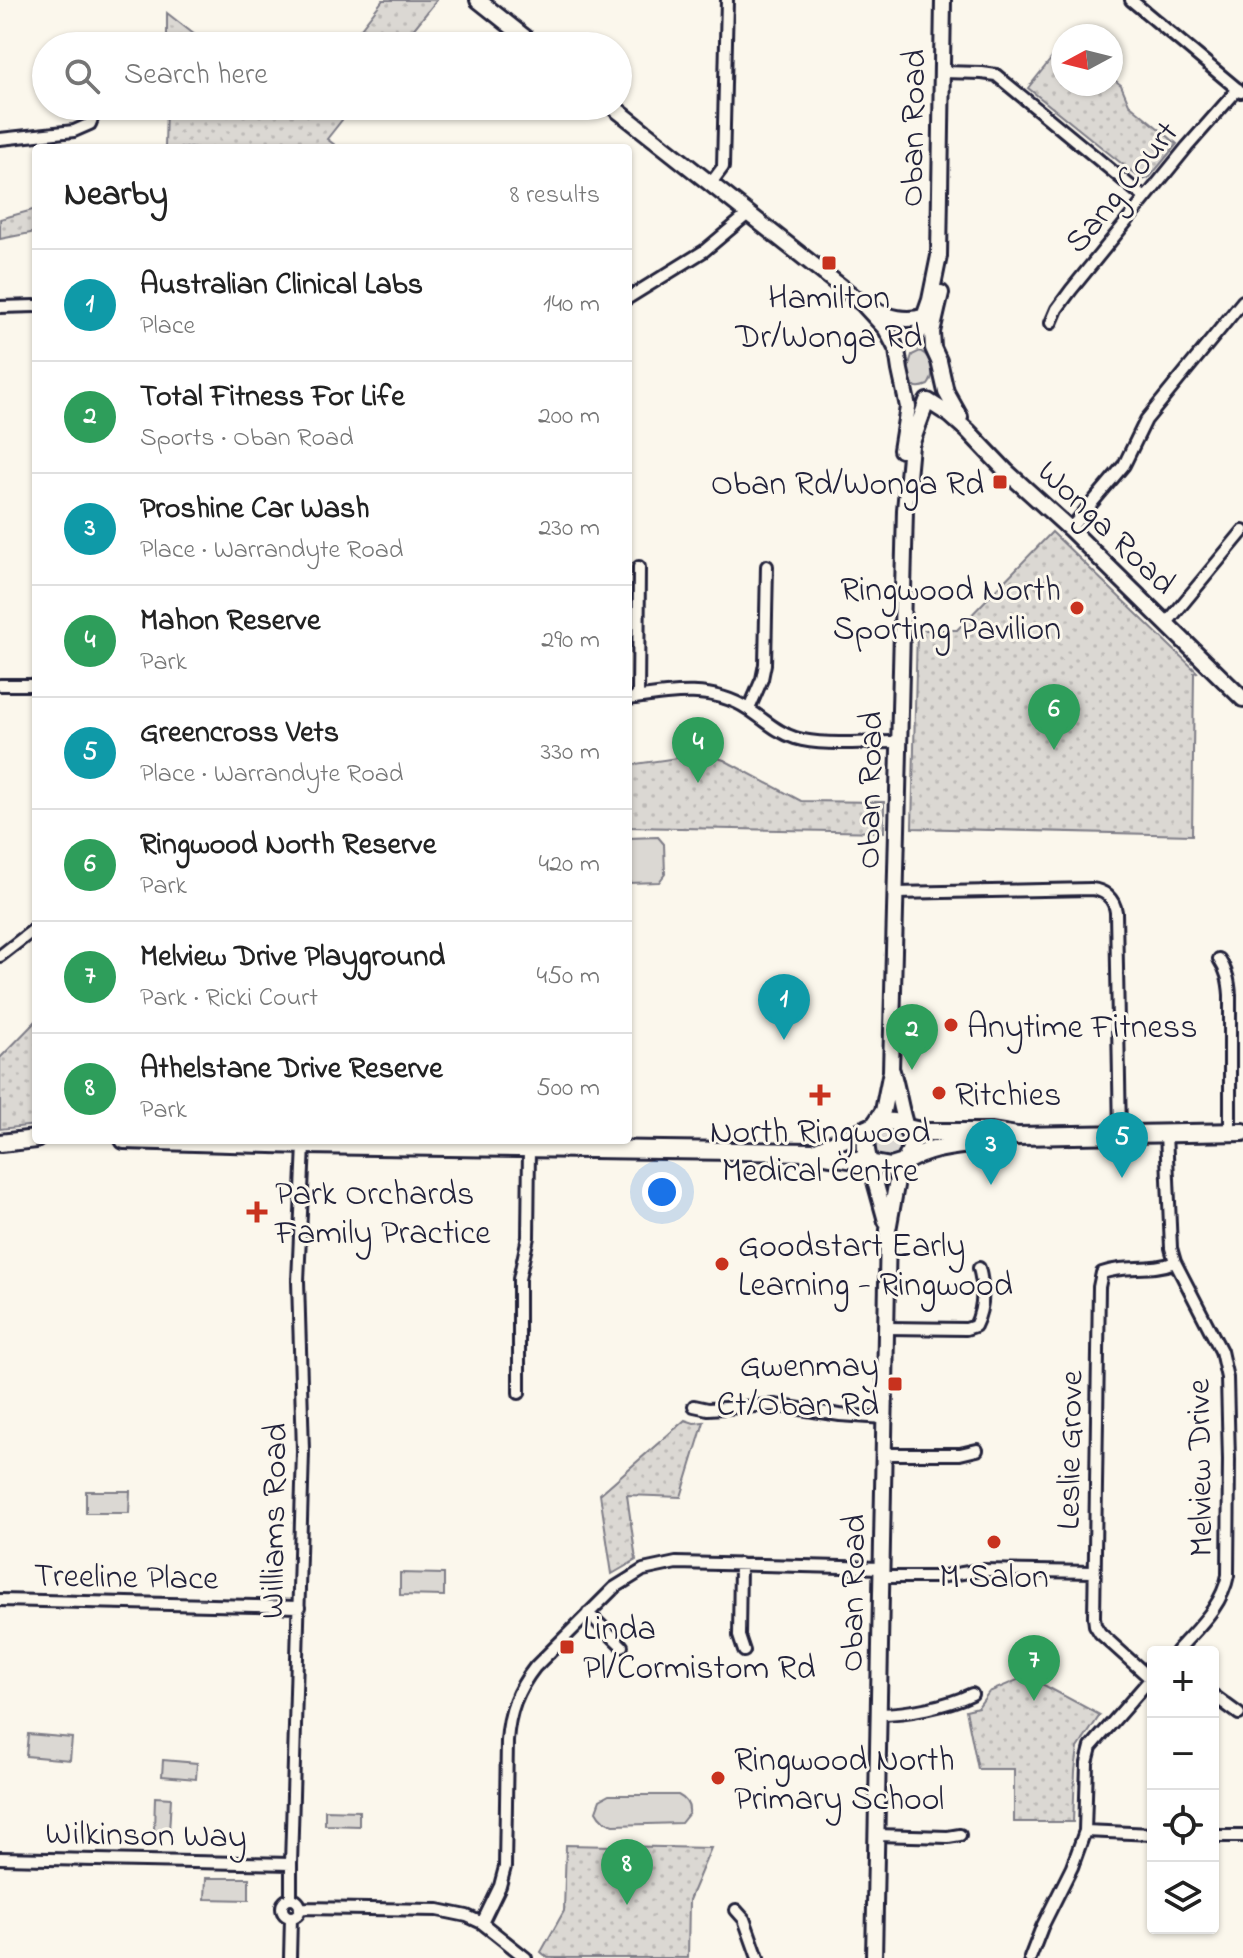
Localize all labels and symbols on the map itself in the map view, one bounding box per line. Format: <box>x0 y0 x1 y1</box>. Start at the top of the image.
north arrow <box>1051 24 1123 96</box>
street label: Oban Road <box>889 49 941 207</box>
street label: Sang Court <box>1054 111 1192 266</box>
marker: Hamilton Dr/Wonga Rd <box>820 254 838 272</box>
place label: Hamilton Dr/Wonga Rd <box>735 275 922 364</box>
street label: Wonga Road <box>1024 449 1186 608</box>
place label: Oban Rd/Wonga Rd <box>711 461 984 511</box>
marker: Oban Rd/Wonga Rd <box>991 473 1009 491</box>
place label: Ringwood North Sporting Pavilion <box>833 567 1061 656</box>
marker: Ringwood North Sporting Pavilion <box>1068 599 1086 617</box>
pin: 6 <box>1028 684 1080 750</box>
street label: Oban Road <box>846 711 898 869</box>
pin: 4 <box>672 717 724 783</box>
pin: 1 <box>758 974 810 1040</box>
pin: 2 <box>886 1004 938 1070</box>
place label: Anytime Fitness <box>967 1004 1197 1054</box>
marker: Anytime Fitness <box>942 1016 960 1034</box>
place label: Ritchies <box>955 1072 1061 1122</box>
marker: North Ringwood Medical Centre <box>809 1084 831 1106</box>
marker: Ritchies <box>930 1084 948 1102</box>
place label: North Ringwood Medical Centre <box>710 1109 930 1198</box>
pin: 5 <box>1096 1112 1148 1178</box>
pin: 3 <box>965 1119 1017 1185</box>
place label: Park Orchards Family Practice <box>274 1171 491 1260</box>
your location <box>642 1172 682 1212</box>
marker: Park Orchards Family Practice <box>246 1201 268 1223</box>
place label: Goodstart Early Learning - Ringwood <box>738 1223 1013 1312</box>
marker: Goodstart Early Learning - Ringwood <box>713 1255 731 1273</box>
place label: Gwenmay Ct/Oban Rd <box>717 1343 879 1432</box>
street label: Leslie Grove <box>1046 1369 1098 1530</box>
marker: Gwenmay Ct/Oban Rd <box>886 1375 904 1393</box>
street label: Melview Drive <box>1175 1378 1229 1557</box>
street label: Williams Road <box>249 1423 303 1620</box>
street label: Oban Road <box>829 1514 881 1672</box>
marker: M Salon <box>985 1533 1003 1551</box>
street label: Treeline Place <box>33 1552 220 1606</box>
place label: M Salon <box>939 1554 1049 1604</box>
place label: Linda Pl/Cormistom Rd <box>583 1606 816 1695</box>
pin: 7 <box>1008 1635 1060 1701</box>
marker: Linda Pl/Cormistom Rd <box>558 1638 576 1656</box>
place label: Ringwood North Primary School <box>734 1737 955 1826</box>
marker: Ringwood North Primary School <box>709 1769 727 1787</box>
street label: Wilkinson Way <box>45 1810 247 1864</box>
pin: 8 <box>601 1839 653 1905</box>

